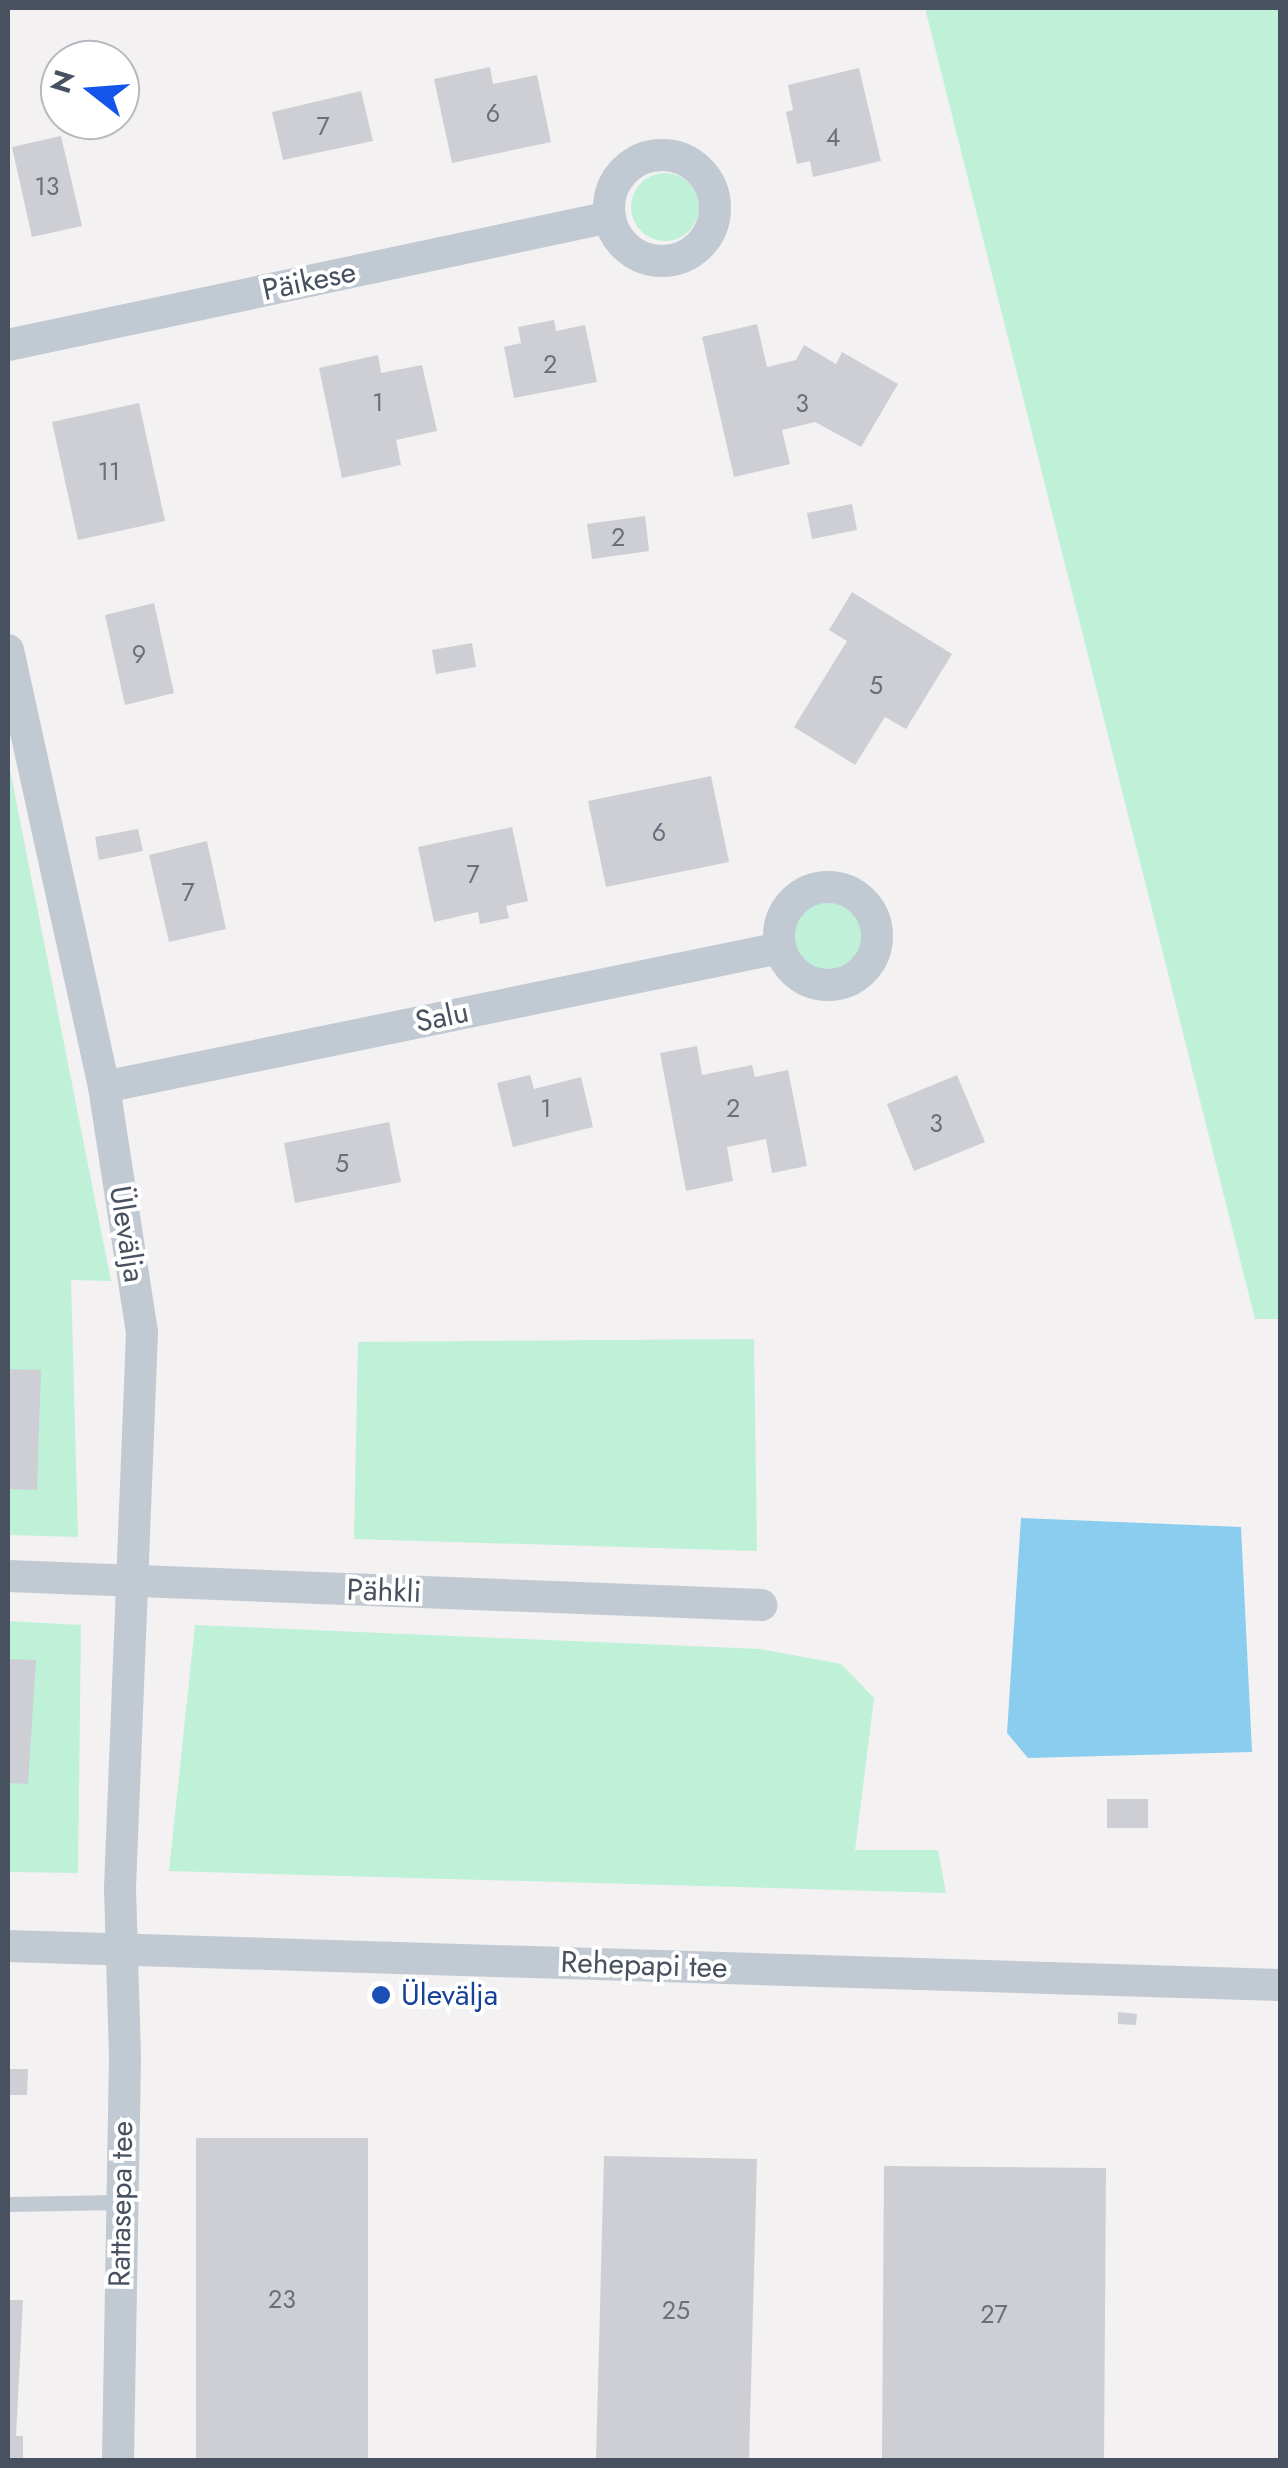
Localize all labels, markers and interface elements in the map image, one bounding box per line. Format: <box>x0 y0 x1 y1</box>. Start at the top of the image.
north arrow <box>40 40 140 140</box>
text: N <box>40 65 86 98</box>
house number: 6 <box>486 98 500 128</box>
house number: 7 <box>316 111 330 141</box>
house number: 4 <box>826 122 840 152</box>
house number: 13 <box>35 171 59 201</box>
street label: Päikese <box>259 254 359 308</box>
house number: 2 <box>543 349 557 379</box>
house number: 1 <box>372 387 384 417</box>
house number: 3 <box>795 388 809 418</box>
house number: 11 <box>98 456 120 486</box>
house number: 2 <box>611 522 625 552</box>
house number: 9 <box>132 639 146 669</box>
house number: 5 <box>869 670 883 700</box>
house number: 6 <box>652 817 666 847</box>
house number: 7 <box>466 859 480 889</box>
house number: 7 <box>181 877 195 907</box>
street label: Salu <box>412 994 472 1040</box>
house number: 1 <box>540 1093 552 1123</box>
house number: 2 <box>726 1093 740 1123</box>
house number: 3 <box>929 1108 943 1138</box>
house number: 5 <box>335 1148 349 1178</box>
street label: Ülevälja <box>102 1183 152 1285</box>
street label: Pähkli <box>346 1572 422 1610</box>
street label: Rehepapi tee <box>560 1944 728 1986</box>
place label: Ülevälja <box>401 1977 498 2013</box>
marker: Ülevälja <box>370 1984 392 2006</box>
street label: Rattasepa tee <box>102 2121 140 2287</box>
house number: 23 <box>268 2284 296 2314</box>
house number: 25 <box>662 2295 690 2325</box>
house number: 27 <box>980 2299 1008 2329</box>

